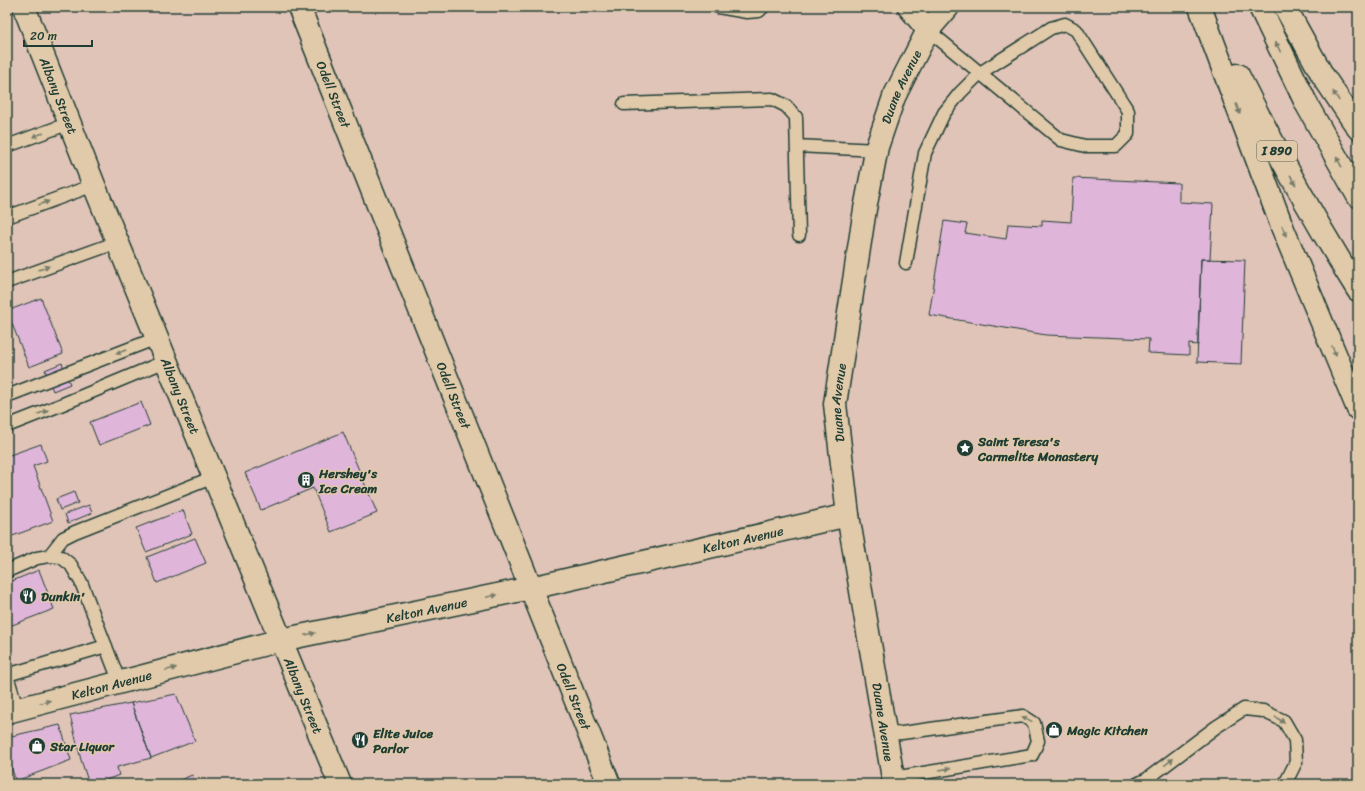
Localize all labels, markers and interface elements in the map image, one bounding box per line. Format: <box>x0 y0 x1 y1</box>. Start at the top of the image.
scale bar <box>24 22 92 48</box>
text: 20 m <box>30 25 57 47</box>
one-way arrow <box>1275 41 1281 53</box>
street label: Duane Avenue <box>874 45 928 127</box>
street label: Albany Street <box>33 52 84 138</box>
street label: Odell Street <box>310 57 358 132</box>
one-way arrow <box>1332 91 1340 101</box>
one-way arrow <box>1235 104 1241 116</box>
one-way arrow <box>32 132 44 138</box>
road number: I 890 <box>1257 141 1297 161</box>
one-way arrow <box>1335 156 1342 168</box>
one-way arrow <box>1290 174 1296 185</box>
one-way arrow <box>38 200 50 206</box>
one-way arrow <box>1281 225 1287 236</box>
one-way arrow <box>38 265 50 271</box>
one-way arrow <box>1331 345 1337 356</box>
one-way arrow <box>114 350 126 356</box>
street label: Albany Street <box>154 353 207 438</box>
street label: Odell Street <box>430 358 478 433</box>
street label: Duane Avenue <box>823 362 853 444</box>
one-way arrow <box>38 408 50 414</box>
place label: Saint Teresa's Carmelite Monastery <box>977 430 1098 468</box>
place icon: Saint Teresa's Carmelite Monastery <box>955 438 975 458</box>
place label: Hershey's Ice Cream <box>318 462 378 500</box>
building icon: Hershey's Ice Cream <box>296 470 316 490</box>
street label: Kelton Avenue <box>700 519 786 560</box>
place label: Dunkin' <box>41 585 85 608</box>
restaurant icon: Dunkin' <box>18 586 38 606</box>
street label: Kelton Avenue <box>384 590 470 629</box>
one-way arrow <box>486 593 498 599</box>
one-way arrow <box>304 631 316 637</box>
street label: Albany Street <box>277 653 330 738</box>
street label: Odell Street <box>550 659 598 734</box>
street label: Kelton Avenue <box>69 663 155 706</box>
one-way arrow <box>165 666 177 672</box>
street label: Duane Avenue <box>865 681 901 763</box>
one-way arrow <box>39 699 51 705</box>
one-way arrow <box>1021 716 1033 722</box>
one-way arrow <box>1274 716 1285 724</box>
place label: Magic Kitchen <box>1066 719 1149 742</box>
shop icon: Magic Kitchen <box>1044 720 1064 740</box>
place label: Elite Juice Parlor <box>373 722 433 760</box>
restaurant icon: Elite Juice Parlor <box>350 730 370 750</box>
place label: Star Liquor <box>49 735 116 758</box>
shop icon: Star Liquor <box>27 736 47 756</box>
one-way arrow <box>1164 758 1175 767</box>
one-way arrow <box>939 766 951 772</box>

